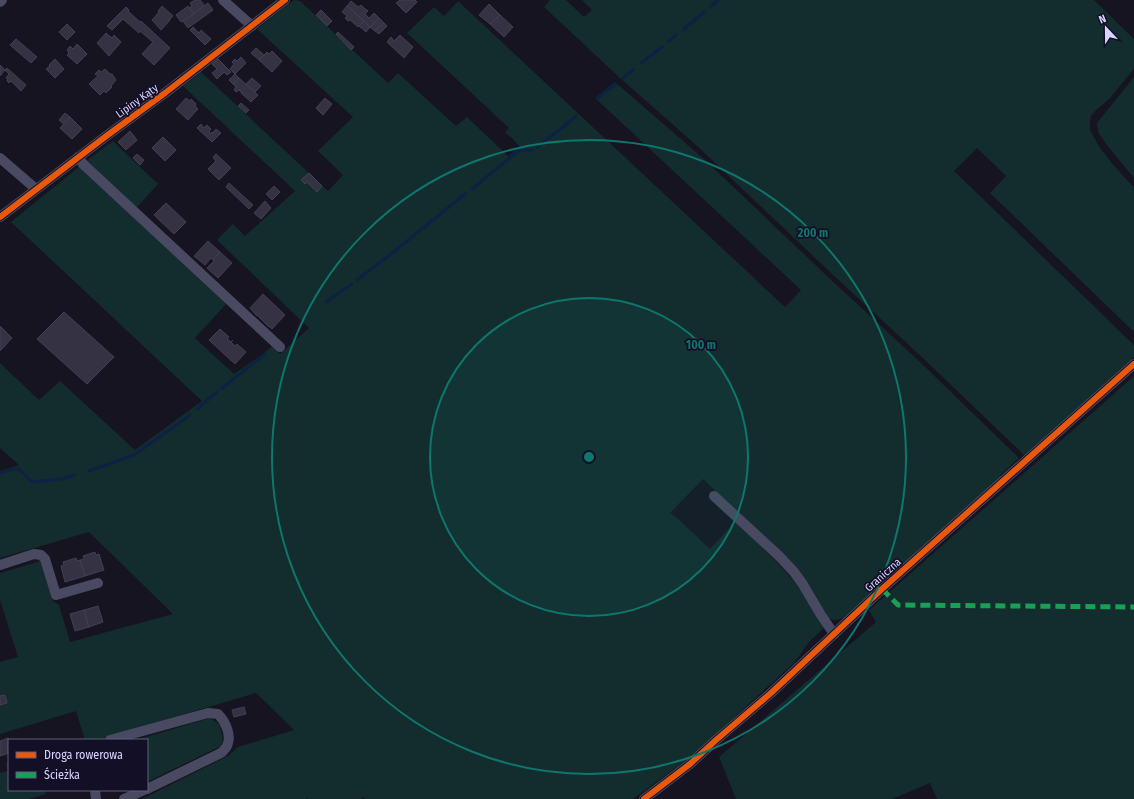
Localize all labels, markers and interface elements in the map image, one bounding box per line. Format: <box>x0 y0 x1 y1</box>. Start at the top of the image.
north arrow <box>1086 8 1126 48</box>
text: N <box>1097 12 1108 26</box>
street label: Lipiny Kąty <box>113 81 161 121</box>
text: 200 m <box>797 226 828 240</box>
text: 100 m <box>686 338 716 352</box>
centre of rings <box>582 450 596 464</box>
street label: Graniczna <box>862 555 904 595</box>
legend <box>8 739 148 791</box>
text: Droga rowerowa <box>44 748 123 762</box>
text: Ścieżka <box>44 767 80 782</box>

